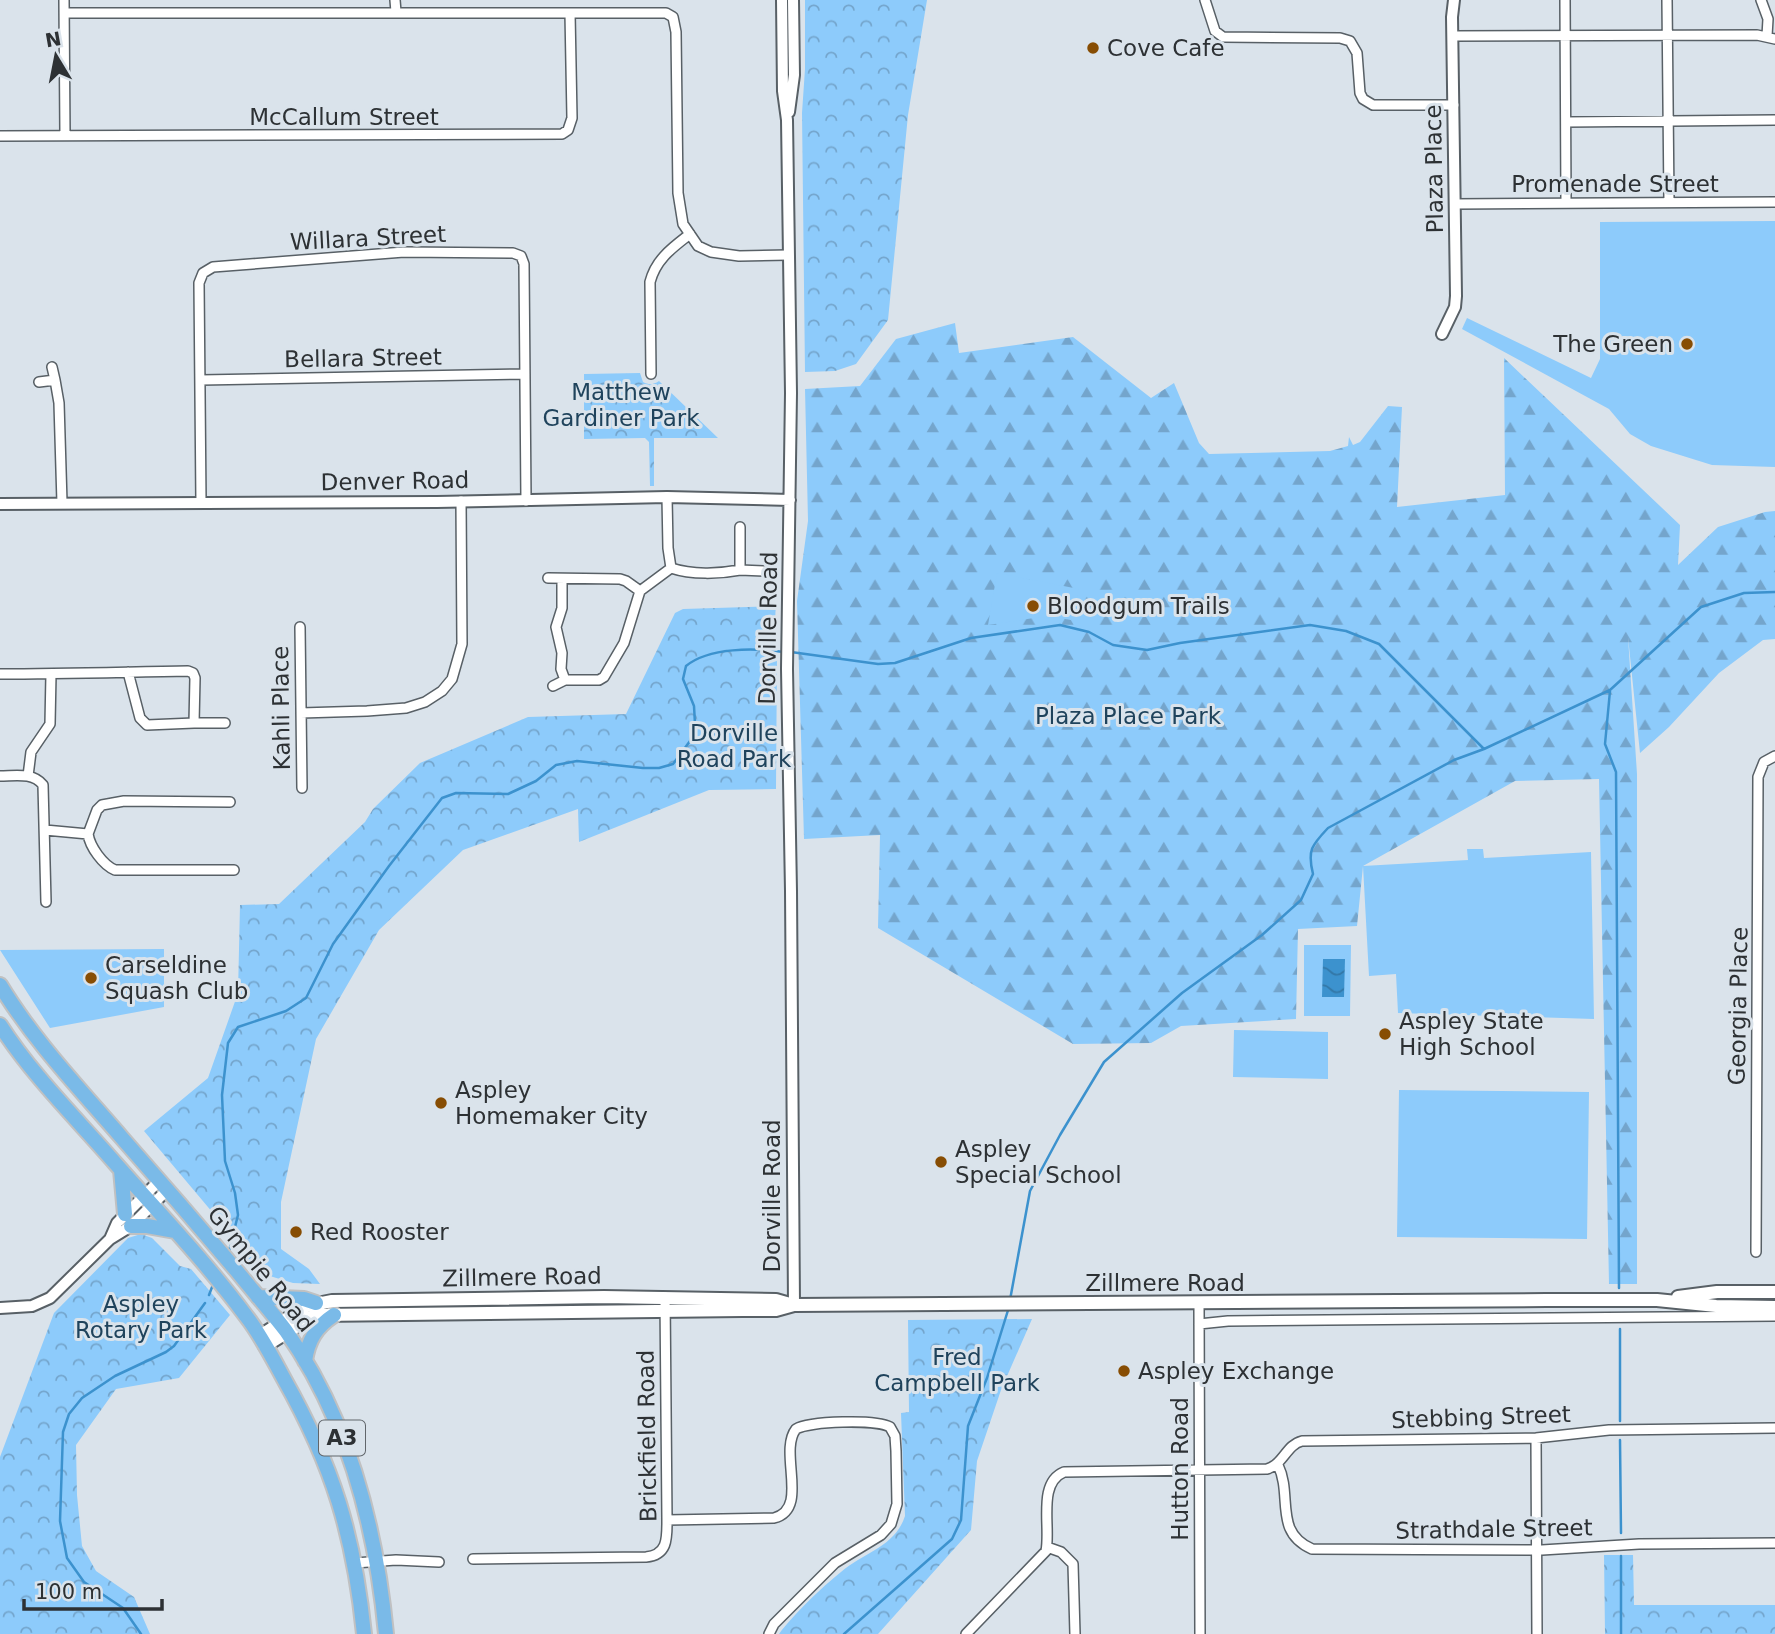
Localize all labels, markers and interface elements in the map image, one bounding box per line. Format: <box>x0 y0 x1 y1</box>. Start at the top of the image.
north arrow <box>21 21 91 91</box>
text: N <box>43 27 63 51</box>
place label: Cove Cafe <box>1107 35 1225 61</box>
marker: Cove Cafe <box>1085 40 1101 56</box>
street label: McCallum Street <box>249 104 439 130</box>
street label: Plaza Place <box>1420 104 1448 234</box>
street label: Promenade Street <box>1511 171 1719 197</box>
street label: Willara Street <box>289 221 447 255</box>
place label: The Green <box>1552 331 1673 357</box>
marker: The Green <box>1679 336 1695 352</box>
street label: Bellara Street <box>284 344 442 372</box>
park label: Matthew Gardiner Park <box>542 379 700 431</box>
street label: Denver Road <box>320 467 470 495</box>
street label: Dorville Road <box>754 551 782 705</box>
place label: Bloodgum Trails <box>1047 593 1230 619</box>
marker: Bloodgum Trails <box>1025 598 1041 614</box>
street label: Kahli Place <box>267 645 295 771</box>
park label: Plaza Place Park <box>1035 703 1222 729</box>
park label: Dorville Road Park <box>677 720 792 772</box>
street label: Georgia Place <box>1724 926 1752 1086</box>
place label: Carseldine Squash Club <box>105 952 248 1004</box>
marker: Carseldine Squash Club <box>83 970 99 986</box>
place label: Aspley State High School <box>1399 1008 1544 1060</box>
marker: Aspley State High School <box>1377 1026 1393 1042</box>
place label: Aspley Homemaker City <box>455 1077 648 1129</box>
marker: Aspley Homemaker City <box>433 1095 449 1111</box>
street label: Dorville Road <box>759 1119 785 1273</box>
place label: Aspley Special School <box>955 1136 1122 1188</box>
marker: Aspley Special School <box>933 1154 949 1170</box>
street label: Gympie Road <box>202 1201 320 1337</box>
place label: Red Rooster <box>310 1219 449 1245</box>
marker: Red Rooster <box>288 1224 304 1240</box>
street label: Zillmere Road <box>442 1263 602 1291</box>
street label: Zillmere Road <box>1085 1270 1245 1296</box>
park label: Aspley Rotary Park <box>75 1291 208 1343</box>
park label: Fred Campbell Park <box>874 1344 1041 1396</box>
street label: Brickfield Road <box>632 1350 662 1522</box>
place label: Aspley Exchange <box>1138 1358 1334 1384</box>
marker: Aspley Exchange <box>1116 1363 1132 1379</box>
street label: Hutton Road <box>1167 1397 1193 1541</box>
street label: Stebbing Street <box>1391 1401 1571 1433</box>
road number: A3 <box>319 1420 365 1456</box>
street label: Strathdale Street <box>1395 1514 1593 1544</box>
scale bar <box>24 1568 163 1612</box>
text: 100 m <box>35 1580 102 1604</box>

